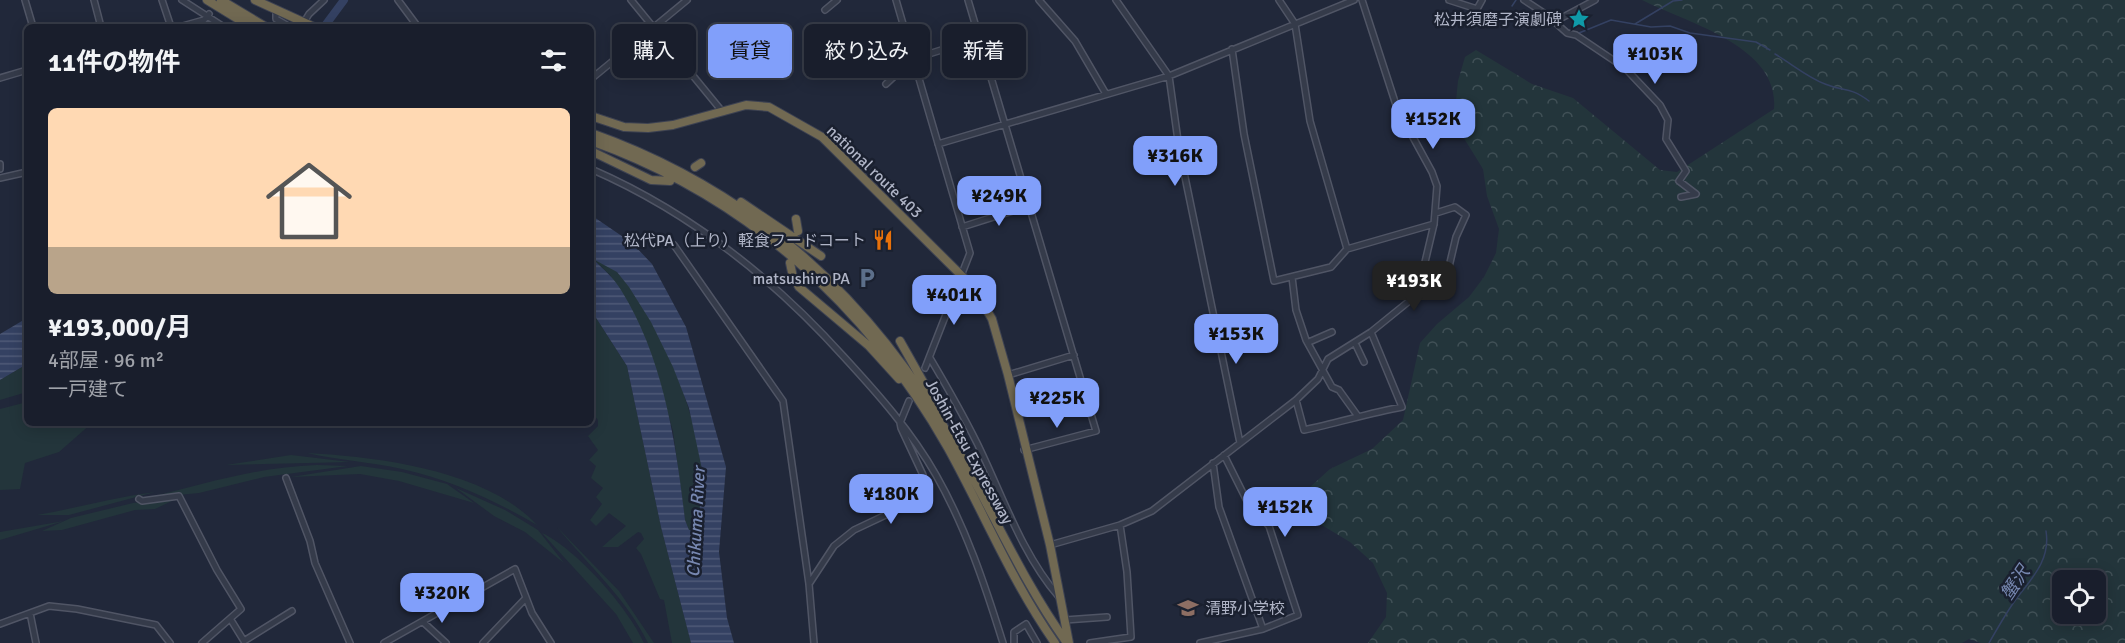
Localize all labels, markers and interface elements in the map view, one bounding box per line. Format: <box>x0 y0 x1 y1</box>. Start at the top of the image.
place icon: 松井須磨子演劇碑 <box>1567 7 1591 31</box>
place label: 松井須磨子演劇碑 <box>1434 10 1562 30</box>
chip: 購入 <box>612 24 696 78</box>
chip: 賃貸 <box>708 24 792 78</box>
chip: 絞り込み <box>804 24 930 78</box>
chip: 新着 <box>942 24 1026 78</box>
pin: ¥103K <box>1613 34 1697 85</box>
text: ¥103K <box>1627 41 1683 66</box>
icon: filters <box>537 44 570 77</box>
text: 11件の物件 <box>48 47 180 79</box>
pin: ¥152K <box>1391 99 1475 150</box>
text: ¥152K <box>1405 106 1461 131</box>
street label: national route 403 <box>822 121 926 223</box>
pin: ¥316K <box>1133 136 1217 187</box>
text: ¥316K <box>1147 143 1203 168</box>
icon: home <box>255 147 363 255</box>
pin: ¥249K <box>957 176 1041 227</box>
text: ¥249K <box>971 183 1027 208</box>
restaurant icon: 松代PA（上り）軽食フードコート <box>871 228 895 252</box>
place label: 松代PA（上り）軽食フードコート <box>624 231 866 251</box>
pin: ¥193K <box>1372 261 1456 312</box>
parking icon: matsushiro PA <box>855 266 879 290</box>
text: ¥193K <box>1386 268 1442 293</box>
place label: matsushiro PA <box>753 269 850 289</box>
pin: ¥401K <box>912 275 996 326</box>
text: ¥401K <box>926 282 982 307</box>
text: ¥193,000/月 <box>48 312 192 344</box>
pin: ¥153K <box>1194 314 1278 365</box>
text: ¥153K <box>1208 321 1264 346</box>
text: 4部屋 · 96 m² <box>48 348 164 373</box>
street label: Joshin-Etsu Expressway <box>921 375 1018 528</box>
text: 一戸建て <box>48 377 128 402</box>
pin: ¥225K <box>1015 378 1099 429</box>
text: ¥225K <box>1029 385 1085 410</box>
water label: Chikuma River <box>682 464 710 578</box>
pin: ¥180K <box>849 474 933 525</box>
text: ¥180K <box>863 481 919 506</box>
pin: ¥152K <box>1243 487 1327 538</box>
text: ¥152K <box>1257 494 1313 519</box>
water label: 蟹沢 <box>1996 560 2035 604</box>
map controls <box>2052 570 2106 624</box>
button: locate <box>2052 570 2106 624</box>
pin: ¥320K <box>400 573 484 624</box>
text: ¥320K <box>414 580 470 605</box>
school or university icon: 清野小学校 <box>1176 596 1200 620</box>
place label: 清野小学校 <box>1205 599 1285 619</box>

